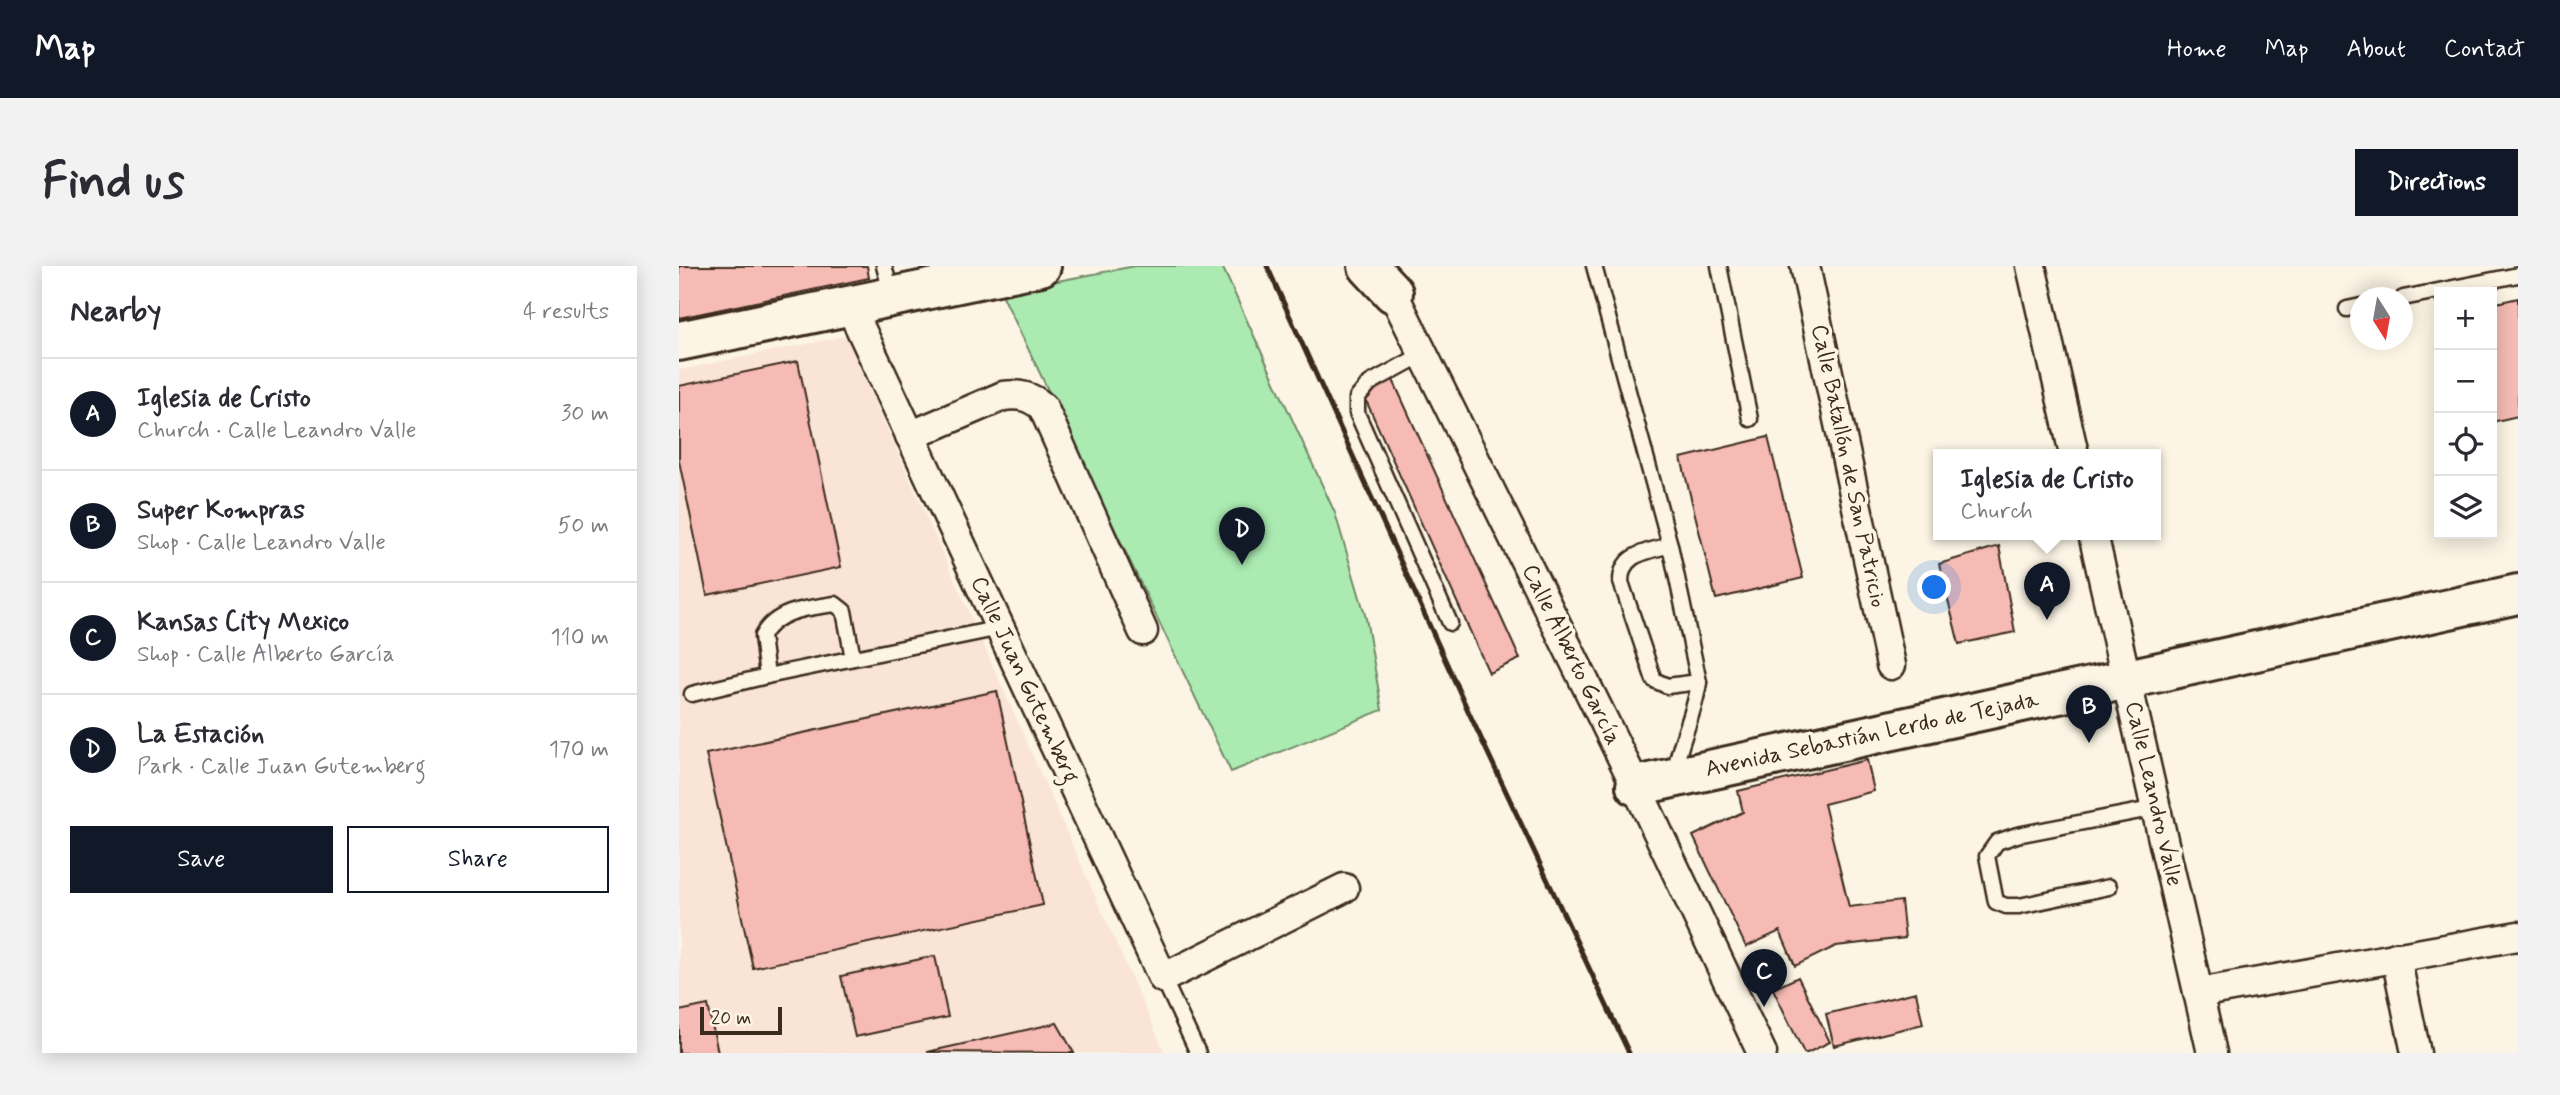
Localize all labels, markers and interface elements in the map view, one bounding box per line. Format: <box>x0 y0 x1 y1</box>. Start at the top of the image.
text: Map <box>35 27 95 71</box>
text: Home <box>2167 34 2227 65</box>
text: Map <box>2265 34 2309 65</box>
text: About <box>2347 34 2406 65</box>
text: Contact <box>2444 34 2525 65</box>
button: Directions <box>2355 149 2518 216</box>
text: Find us <box>42 150 185 215</box>
north arrow <box>2350 287 2413 350</box>
map controls <box>2434 287 2497 539</box>
button: + <box>2434 287 2497 350</box>
text: Nearby <box>70 292 161 331</box>
text: 4 results <box>523 297 609 327</box>
street label: Calle Batallón de San Patricio <box>1803 322 1893 610</box>
button: − <box>2434 350 2497 413</box>
text: Iglesia de Cristo <box>137 382 311 416</box>
text: A <box>85 399 101 429</box>
text: 30 m <box>561 399 609 429</box>
button: locate <box>2434 413 2497 476</box>
text: Church · Calle Leandro Valle <box>137 416 416 446</box>
popup <box>1933 449 2161 540</box>
text: Iglesia de Cristo <box>1960 463 2134 497</box>
button: layers <box>2434 476 2497 539</box>
text: Super Kompras <box>137 494 305 528</box>
text: Church <box>1960 497 2033 527</box>
pin: D <box>1219 507 1265 565</box>
text: B <box>86 511 100 541</box>
text: 50 m <box>558 511 609 541</box>
text: Shop · Calle Leandro Valle <box>137 528 386 558</box>
street label: Calle Alberto García <box>1514 560 1628 750</box>
pin: A <box>2024 562 2070 620</box>
your location <box>1917 570 1951 604</box>
street label: Calle Juan Gutemberg <box>961 572 1085 789</box>
text: Kansas City Mexico <box>137 606 349 640</box>
text: C <box>85 623 101 653</box>
text: 110 m <box>550 623 609 653</box>
text: Shop · Calle Alberto García <box>137 640 395 670</box>
street label: Avenida Sebastián Lerdo de Tejada <box>1703 685 2041 785</box>
pin: B <box>2066 685 2112 743</box>
street label: Calle Leandro Valle <box>2117 699 2189 889</box>
text: La Estación <box>137 718 264 752</box>
text: D <box>85 735 101 765</box>
text: 170 m <box>549 735 609 765</box>
text: Park · Calle Juan Gutemberg <box>137 752 426 782</box>
button: Save <box>70 826 333 893</box>
button: Share <box>347 826 609 893</box>
pin: C <box>1741 949 1787 1007</box>
scale bar <box>700 1004 782 1036</box>
text: 20 m <box>711 1006 751 1031</box>

